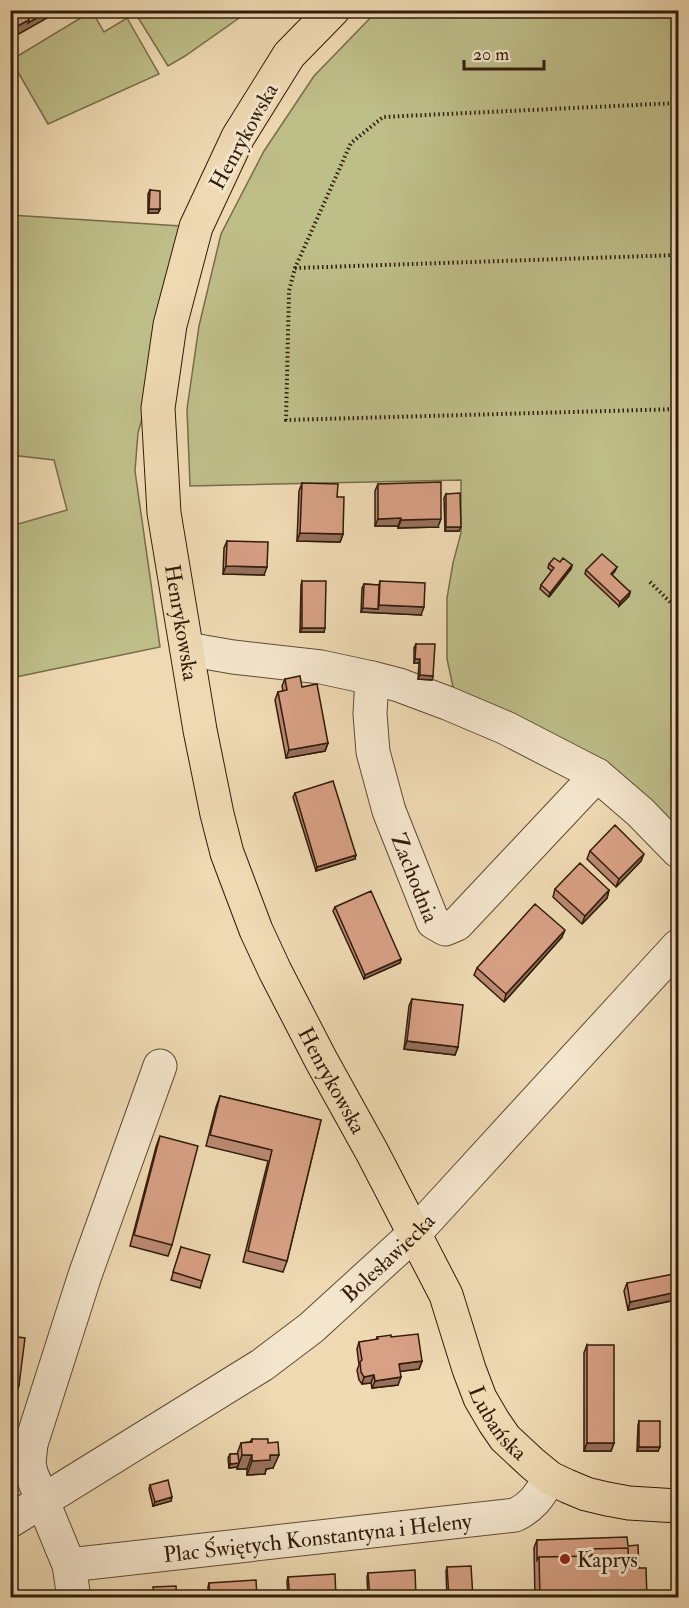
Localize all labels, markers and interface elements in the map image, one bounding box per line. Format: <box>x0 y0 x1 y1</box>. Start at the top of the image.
scale bar <box>464 33 544 71</box>
text: 20 m <box>473 43 509 66</box>
street label: Henrykowska <box>203 78 285 195</box>
street label: Henrykowska <box>158 562 205 684</box>
street label: Zachodnia <box>384 829 445 928</box>
street label: Henrykowska <box>291 1022 373 1140</box>
street label: Bolesławiecka <box>335 1207 442 1309</box>
street label: Lubańska <box>462 1382 534 1467</box>
street label: Plac Świętych Konstantyna i Heleny <box>162 1507 474 1569</box>
place label: Kaprys <box>577 1546 638 1575</box>
marker: Kaprys <box>558 1552 572 1566</box>

